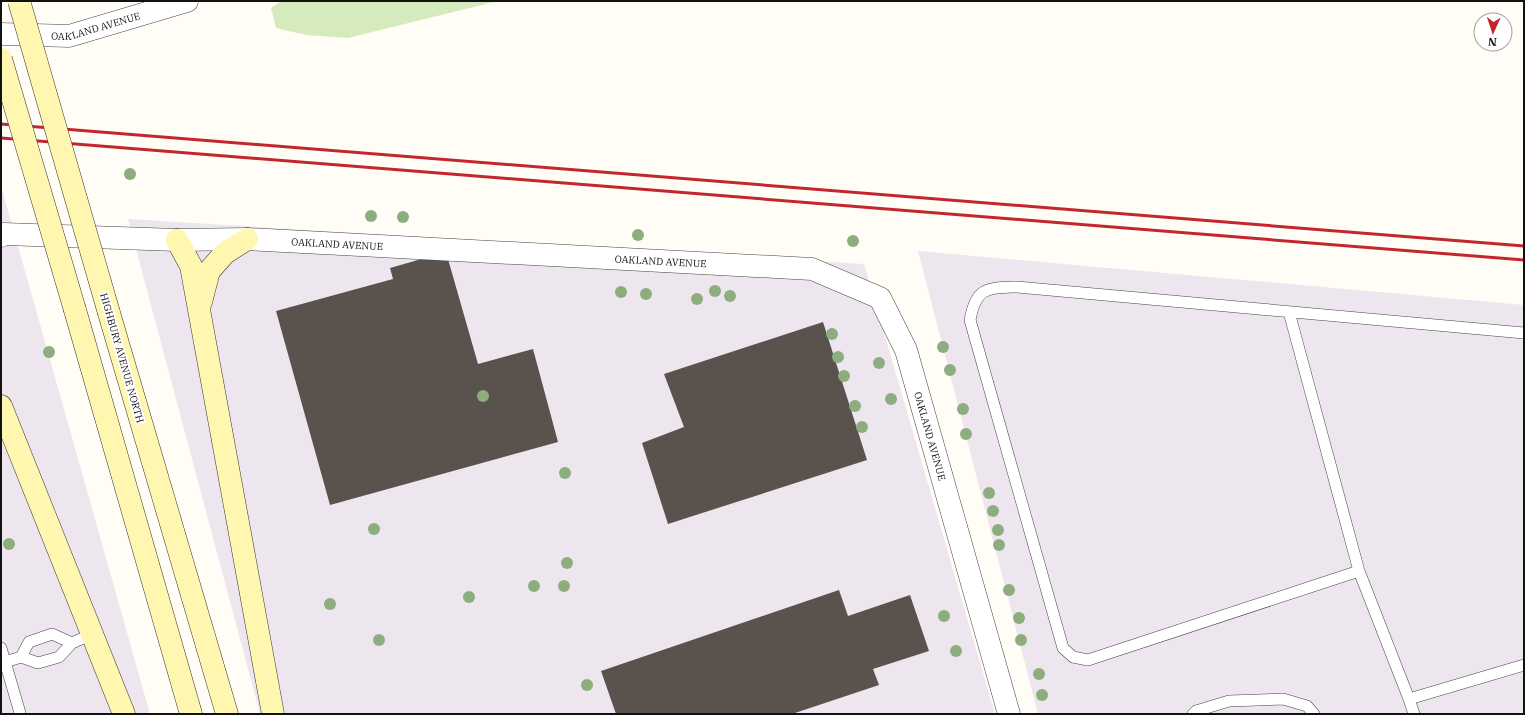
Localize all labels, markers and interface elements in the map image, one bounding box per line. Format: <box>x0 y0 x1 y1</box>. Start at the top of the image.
street label: OAKLAND AVENUE <box>51 9 142 43</box>
north arrow <box>1473 12 1513 52</box>
text: N <box>1487 35 1497 49</box>
street label: OAKLAND AVENUE <box>291 235 383 253</box>
street label: OAKLAND AVENUE <box>614 252 707 270</box>
street label: HIGHBURY AVENUE NORTH <box>97 292 147 425</box>
street label: OAKLAND AVENUE <box>912 390 949 482</box>

